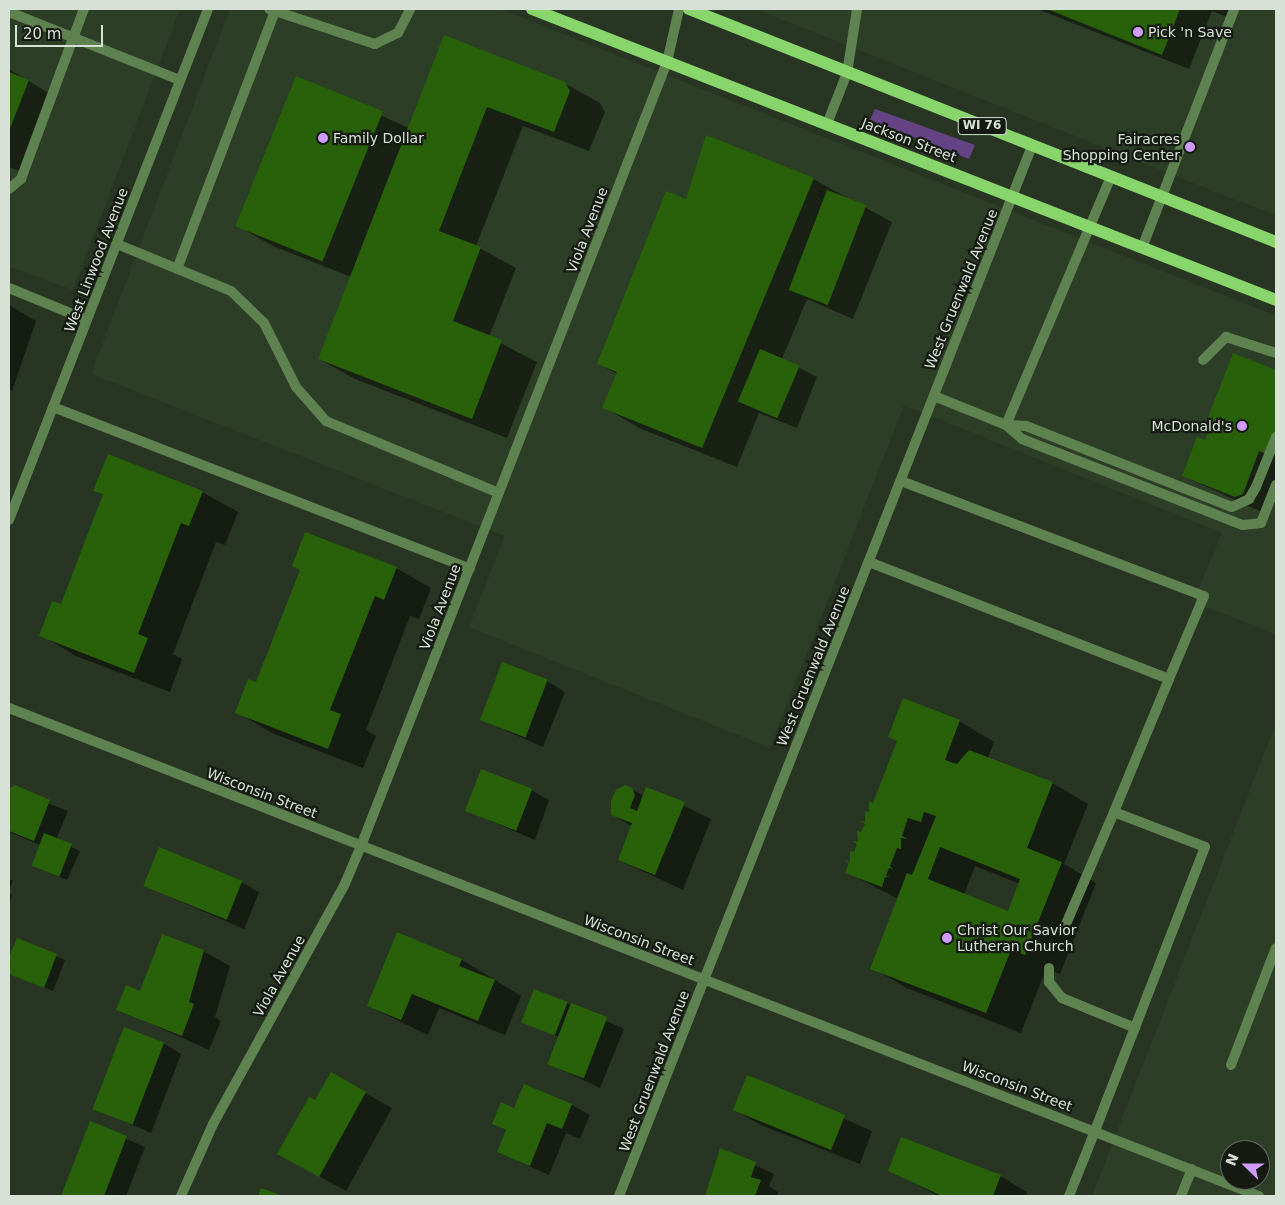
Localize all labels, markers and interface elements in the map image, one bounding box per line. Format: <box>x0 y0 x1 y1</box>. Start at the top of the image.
scale bar <box>18 15 105 47</box>
place label: Pick 'n Save <box>1148 24 1232 40</box>
text: 20 m <box>23 25 61 43</box>
marker: Pick 'n Save <box>1132 26 1144 38</box>
street label: Jackson Street <box>859 114 959 166</box>
road number: WI 76 <box>957 116 1007 136</box>
place label: Family Dollar <box>333 130 424 146</box>
place label: Fairacres Shopping Center <box>1063 131 1180 164</box>
marker: Family Dollar <box>317 132 329 144</box>
marker: Fairacres Shopping Center <box>1184 141 1196 153</box>
street label: West Linwood Avenue <box>61 185 131 335</box>
street label: Viola Avenue <box>563 185 611 275</box>
street label: West Gruenwald Avenue <box>921 207 1001 371</box>
place label: McDonald's <box>1152 418 1232 434</box>
marker: McDonald's <box>1236 420 1248 432</box>
street label: Viola Avenue <box>416 562 464 652</box>
street label: West Gruenwald Avenue <box>773 584 853 748</box>
street label: Wisconsin Street <box>204 764 320 822</box>
street label: Wisconsin Street <box>581 911 697 969</box>
place label: Christ Our Savior Lutheran Church <box>957 922 1077 954</box>
street label: Viola Avenue <box>250 932 308 1020</box>
marker: Christ Our Savior Lutheran Church <box>941 932 953 944</box>
street label: West Gruenwald Avenue <box>615 988 693 1154</box>
street label: Wisconsin Street <box>959 1057 1075 1115</box>
north arrow <box>1220 1140 1270 1190</box>
text: N <box>1222 1151 1242 1168</box>

